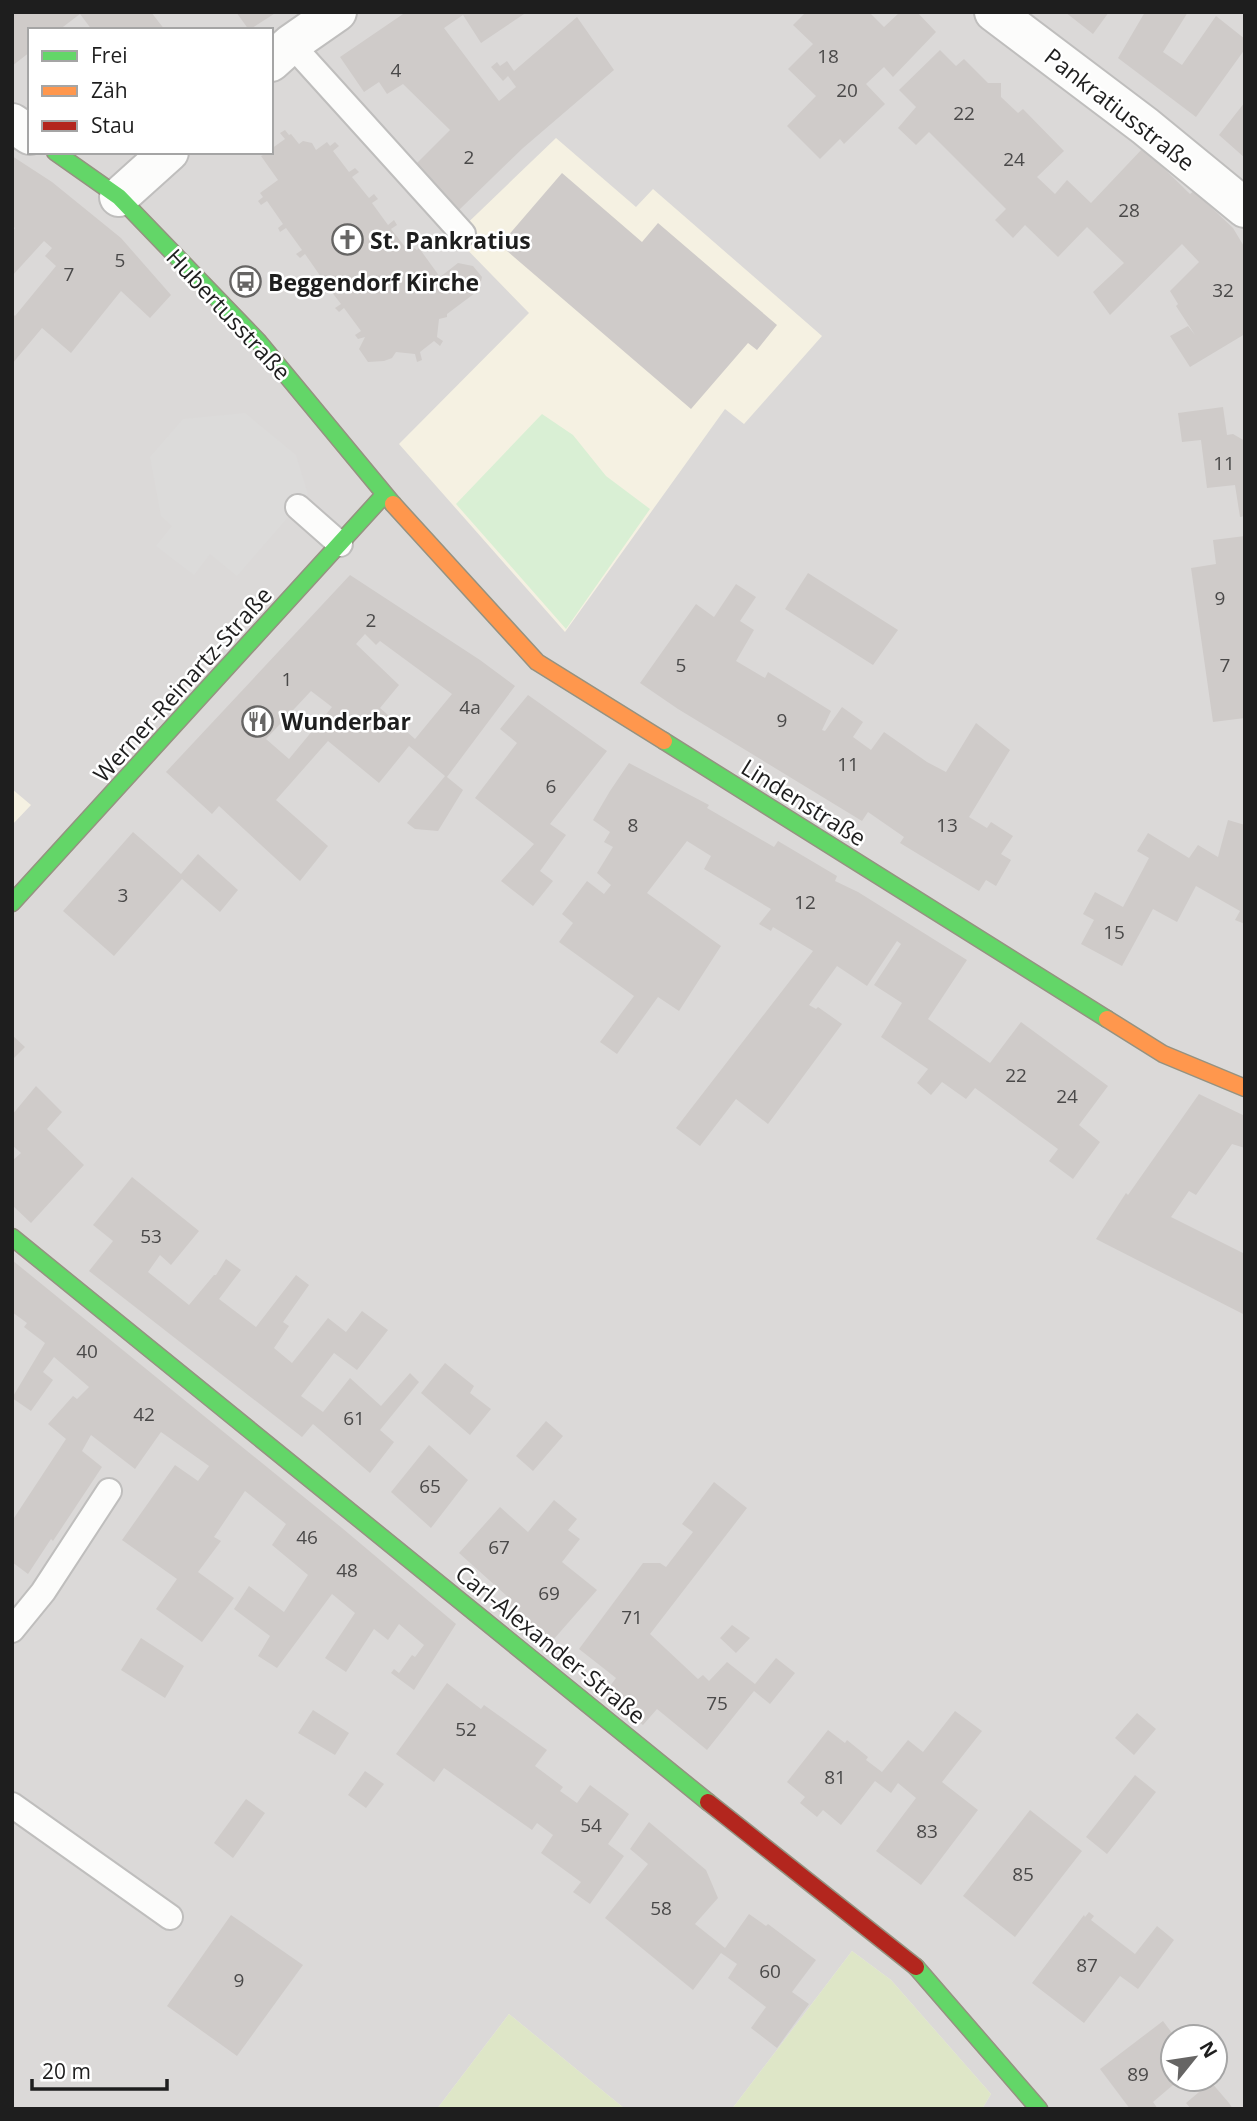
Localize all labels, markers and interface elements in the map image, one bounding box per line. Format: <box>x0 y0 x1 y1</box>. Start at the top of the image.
legend <box>28 28 273 154</box>
street label: Pankratiusstraße <box>1038 40 1202 178</box>
text: Frei <box>91 41 128 69</box>
house number: 18 <box>817 43 839 69</box>
house number: 4 <box>391 57 402 83</box>
text: Zäh <box>91 76 128 104</box>
house number: 20 <box>836 77 858 103</box>
house number: 22 <box>953 100 975 126</box>
text: Stau <box>91 111 135 139</box>
house number: 2 <box>464 144 474 170</box>
house number: 24 <box>1003 146 1025 172</box>
house number: 28 <box>1118 197 1140 223</box>
church icon: St. Pankratius <box>330 223 364 257</box>
place label: St. Pankratius <box>370 224 531 256</box>
street label: Hubertusstraße <box>160 241 298 387</box>
house number: 5 <box>115 247 125 273</box>
house number: 7 <box>64 261 74 287</box>
bus stop icon: Beggendorf Kirche <box>228 265 262 299</box>
place label: Beggendorf Kirche <box>268 266 479 298</box>
house number: 32 <box>1212 277 1234 303</box>
house number: 11 <box>1213 450 1235 476</box>
street label: Werner-Reinartz-Straße <box>85 579 279 789</box>
house number: 9 <box>1215 585 1225 611</box>
house number: 2 <box>366 607 376 633</box>
house number: 5 <box>676 652 686 678</box>
house number: 7 <box>1220 652 1230 678</box>
house number: 1 <box>282 666 292 692</box>
house number: 4a <box>459 694 481 720</box>
restaurant icon: Wunderbar <box>241 704 275 738</box>
place label: Wunderbar <box>281 705 411 737</box>
house number: 9 <box>777 707 787 733</box>
street label: Lindenstraße <box>735 751 873 853</box>
house number: 11 <box>837 751 859 777</box>
house number: 6 <box>546 773 556 799</box>
house number: 8 <box>628 812 638 838</box>
house number: 13 <box>936 812 958 838</box>
house number: 3 <box>118 882 128 908</box>
house number: 12 <box>794 889 816 915</box>
house number: 15 <box>1103 919 1125 945</box>
house number: 22 <box>1005 1062 1027 1088</box>
house number: 24 <box>1056 1083 1078 1109</box>
house number: 53 <box>140 1223 162 1249</box>
house number: 40 <box>76 1338 98 1364</box>
house number: 42 <box>133 1401 155 1427</box>
house number: 61 <box>343 1405 365 1431</box>
house number: 65 <box>419 1473 441 1499</box>
house number: 46 <box>296 1524 318 1550</box>
house number: 67 <box>488 1534 510 1560</box>
house number: 48 <box>336 1557 358 1583</box>
street label: Carl-Alexander-Straße <box>449 1557 653 1731</box>
house number: 69 <box>538 1580 560 1606</box>
house number: 71 <box>621 1604 643 1630</box>
house number: 75 <box>706 1690 728 1716</box>
house number: 52 <box>455 1716 477 1742</box>
house number: 81 <box>824 1764 846 1790</box>
house number: 54 <box>580 1812 602 1838</box>
house number: 83 <box>916 1818 938 1844</box>
house number: 85 <box>1012 1861 1034 1887</box>
house number: 58 <box>650 1895 672 1921</box>
house number: 87 <box>1076 1952 1098 1978</box>
house number: 60 <box>759 1958 781 1984</box>
house number: 9 <box>234 1967 244 1993</box>
north arrow <box>1159 2023 1229 2093</box>
text: N <box>1194 2036 1224 2063</box>
scale bar <box>32 2048 166 2092</box>
text: 20 m <box>42 2057 91 2085</box>
house number: 89 <box>1127 2061 1149 2087</box>

